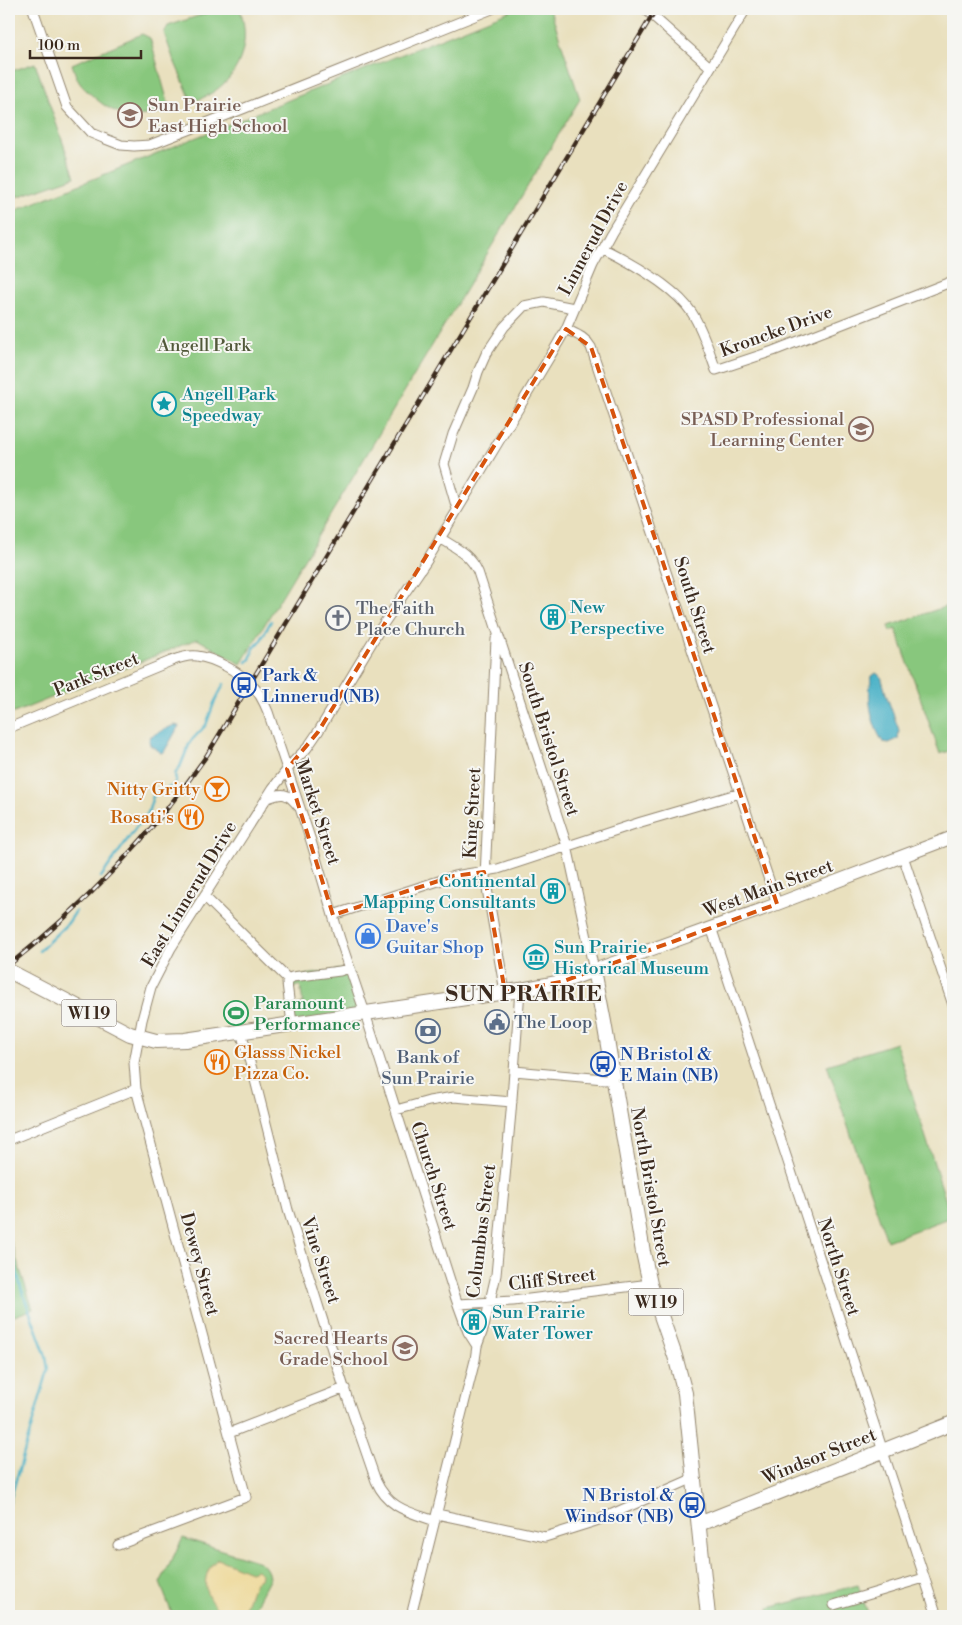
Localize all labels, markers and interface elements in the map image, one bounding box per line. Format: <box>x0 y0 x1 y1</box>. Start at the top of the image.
scale bar <box>30 28 141 60</box>
text: 100 m <box>38 36 80 55</box>
place label: Sun Prairie East High School <box>148 94 288 138</box>
school or university icon: Sun Prairie East High School <box>117 102 143 128</box>
street label: Linnerud Drive <box>554 177 633 300</box>
street label: Kroncke Drive <box>717 300 836 363</box>
park label: Angell Park <box>156 334 252 357</box>
place label: Angell Park Speedway <box>181 383 277 427</box>
place icon: Angell Park Speedway <box>151 391 177 417</box>
place label: SPASD Professional Learning Center <box>681 408 845 452</box>
school or university icon: SPASD Professional Learning Center <box>848 416 874 442</box>
street label: South Street <box>668 554 721 657</box>
place label: New Perspective <box>570 596 665 640</box>
place label: The Faith Place Church <box>356 597 465 641</box>
building icon: New Perspective <box>540 604 566 630</box>
church icon: The Faith Place Church <box>325 605 351 631</box>
street label: Park Street <box>50 647 143 702</box>
street label: South Bristol Street <box>513 659 584 820</box>
place label: Park & Linnerud (NB) <box>262 664 380 708</box>
bus stop icon: Park & Linnerud (NB) <box>231 672 257 698</box>
street label: Market Street <box>290 756 346 869</box>
street label: King Street <box>459 766 486 859</box>
bar icon: Nitty Gritty <box>204 776 230 802</box>
place label: Nitty Gritty <box>107 778 200 801</box>
restaurant icon: Rosati's <box>178 804 204 830</box>
place label: Rosati's <box>110 806 174 829</box>
street label: East Linnerud Drive <box>137 817 242 971</box>
street label: West Main Street <box>699 854 837 923</box>
place label: Continental Mapping Consultants <box>363 870 537 914</box>
building icon: Continental Mapping Consultants <box>540 878 566 904</box>
place label: Dave's Guitar Shop <box>386 915 484 959</box>
shop icon: Dave's Guitar Shop <box>355 923 381 949</box>
place label: Sun Prairie Historical Museum <box>554 936 709 980</box>
museum icon: Sun Prairie Historical Museum <box>523 944 549 970</box>
district label: SUN PRAIRIE <box>446 981 602 1008</box>
place label: Paramount Performance <box>254 992 361 1036</box>
road number: WI 19 <box>62 1000 116 1026</box>
sports icon: Paramount Performance <box>223 1000 249 1026</box>
public building icon: The Loop <box>484 1009 510 1035</box>
place label: The Loop <box>514 1011 592 1034</box>
bank icon: Bank of Sun Prairie <box>415 1018 441 1044</box>
place label: Glasss Nickel Pizza Co. <box>234 1041 342 1085</box>
place label: N Bristol & E Main (NB) <box>620 1043 719 1087</box>
place label: Bank of Sun Prairie <box>381 1046 475 1090</box>
restaurant icon: Glasss Nickel Pizza Co. <box>204 1049 230 1075</box>
bus stop icon: N Bristol & E Main (NB) <box>590 1051 616 1077</box>
street label: North Bristol Street <box>625 1106 676 1269</box>
street label: Church Street <box>405 1119 462 1234</box>
street label: Columbus Street <box>462 1162 501 1299</box>
street label: Dewey Street <box>175 1210 224 1319</box>
street label: Vine Street <box>295 1213 346 1307</box>
street label: North Street <box>812 1215 865 1320</box>
street label: Cliff Street <box>507 1263 598 1296</box>
road number: WI 19 <box>628 1288 684 1315</box>
place label: Sun Prairie Water Tower <box>491 1301 593 1345</box>
building icon: Sun Prairie Water Tower <box>461 1309 487 1335</box>
place label: Sacred Hearts Grade School <box>274 1327 389 1371</box>
school or university icon: Sacred Hearts Grade School <box>392 1335 418 1361</box>
street label: Windsor Street <box>758 1423 880 1490</box>
place label: N Bristol & Windsor (NB) <box>564 1484 675 1528</box>
bus stop icon: N Bristol & Windsor (NB) <box>679 1492 705 1518</box>

